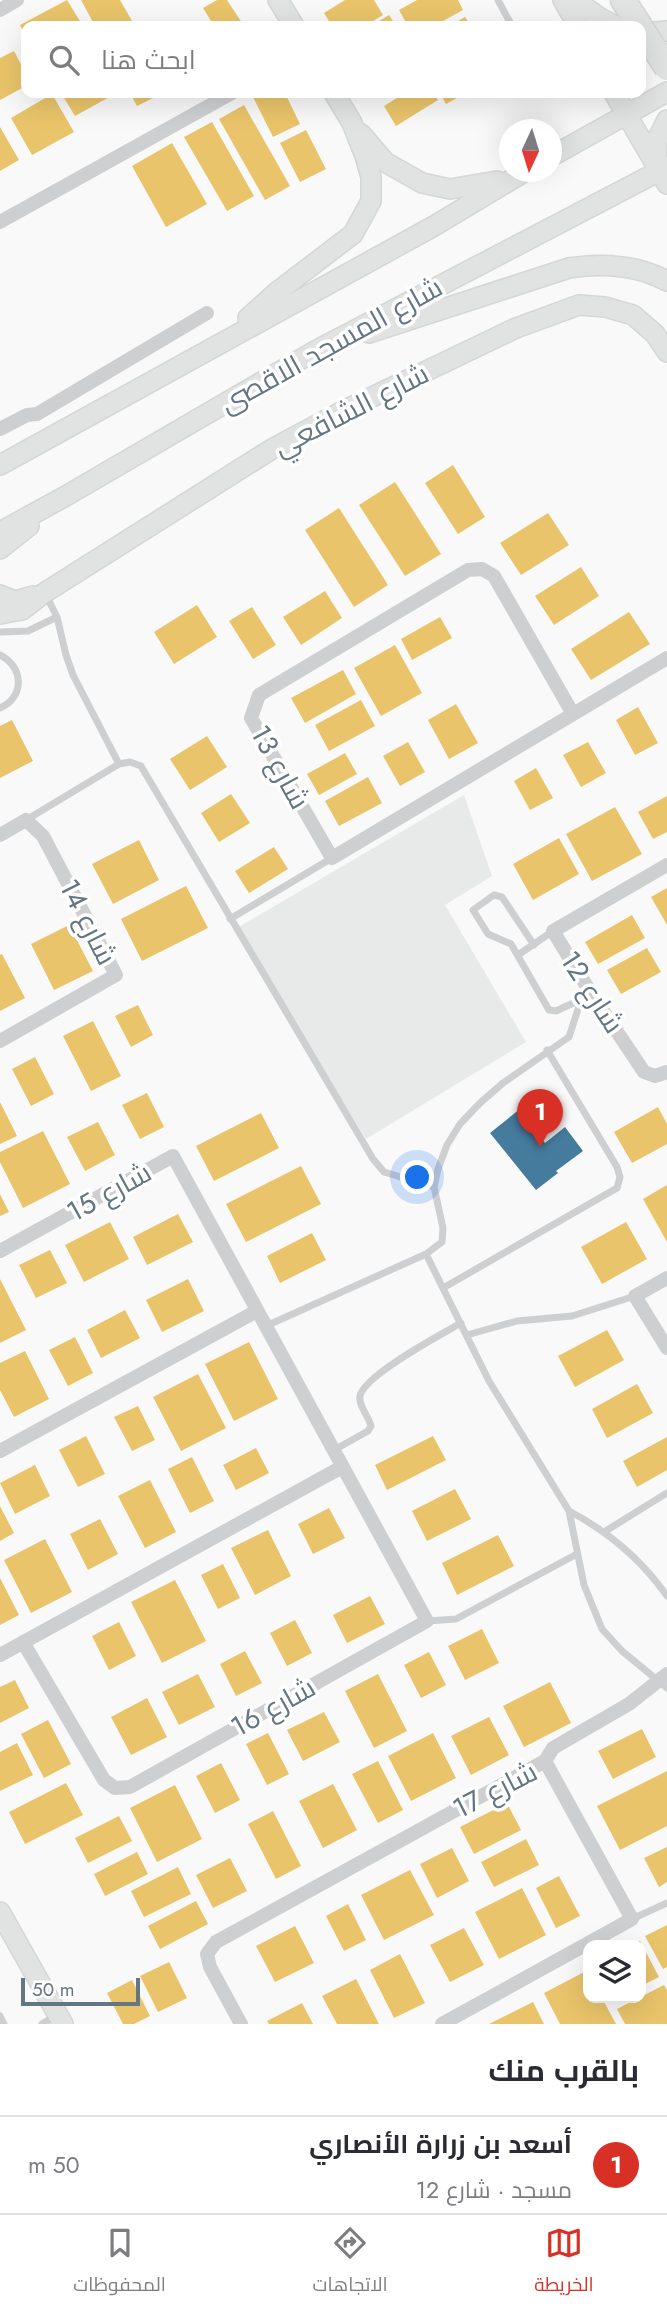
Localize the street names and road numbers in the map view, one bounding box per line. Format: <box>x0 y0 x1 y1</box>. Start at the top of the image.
street label: شارع المسجد الاقصى <box>212 267 450 423</box>
street label: شارع الشافعي <box>266 353 436 468</box>
street label: شارع 13 <box>240 717 320 817</box>
street label: شارع 14 <box>49 872 127 972</box>
street label: شارع 12 <box>550 943 634 1041</box>
street label: شارع 15 <box>59 1152 159 1232</box>
street label: شارع 16 <box>223 1667 323 1747</box>
street label: شارع 17 <box>446 1751 544 1829</box>

